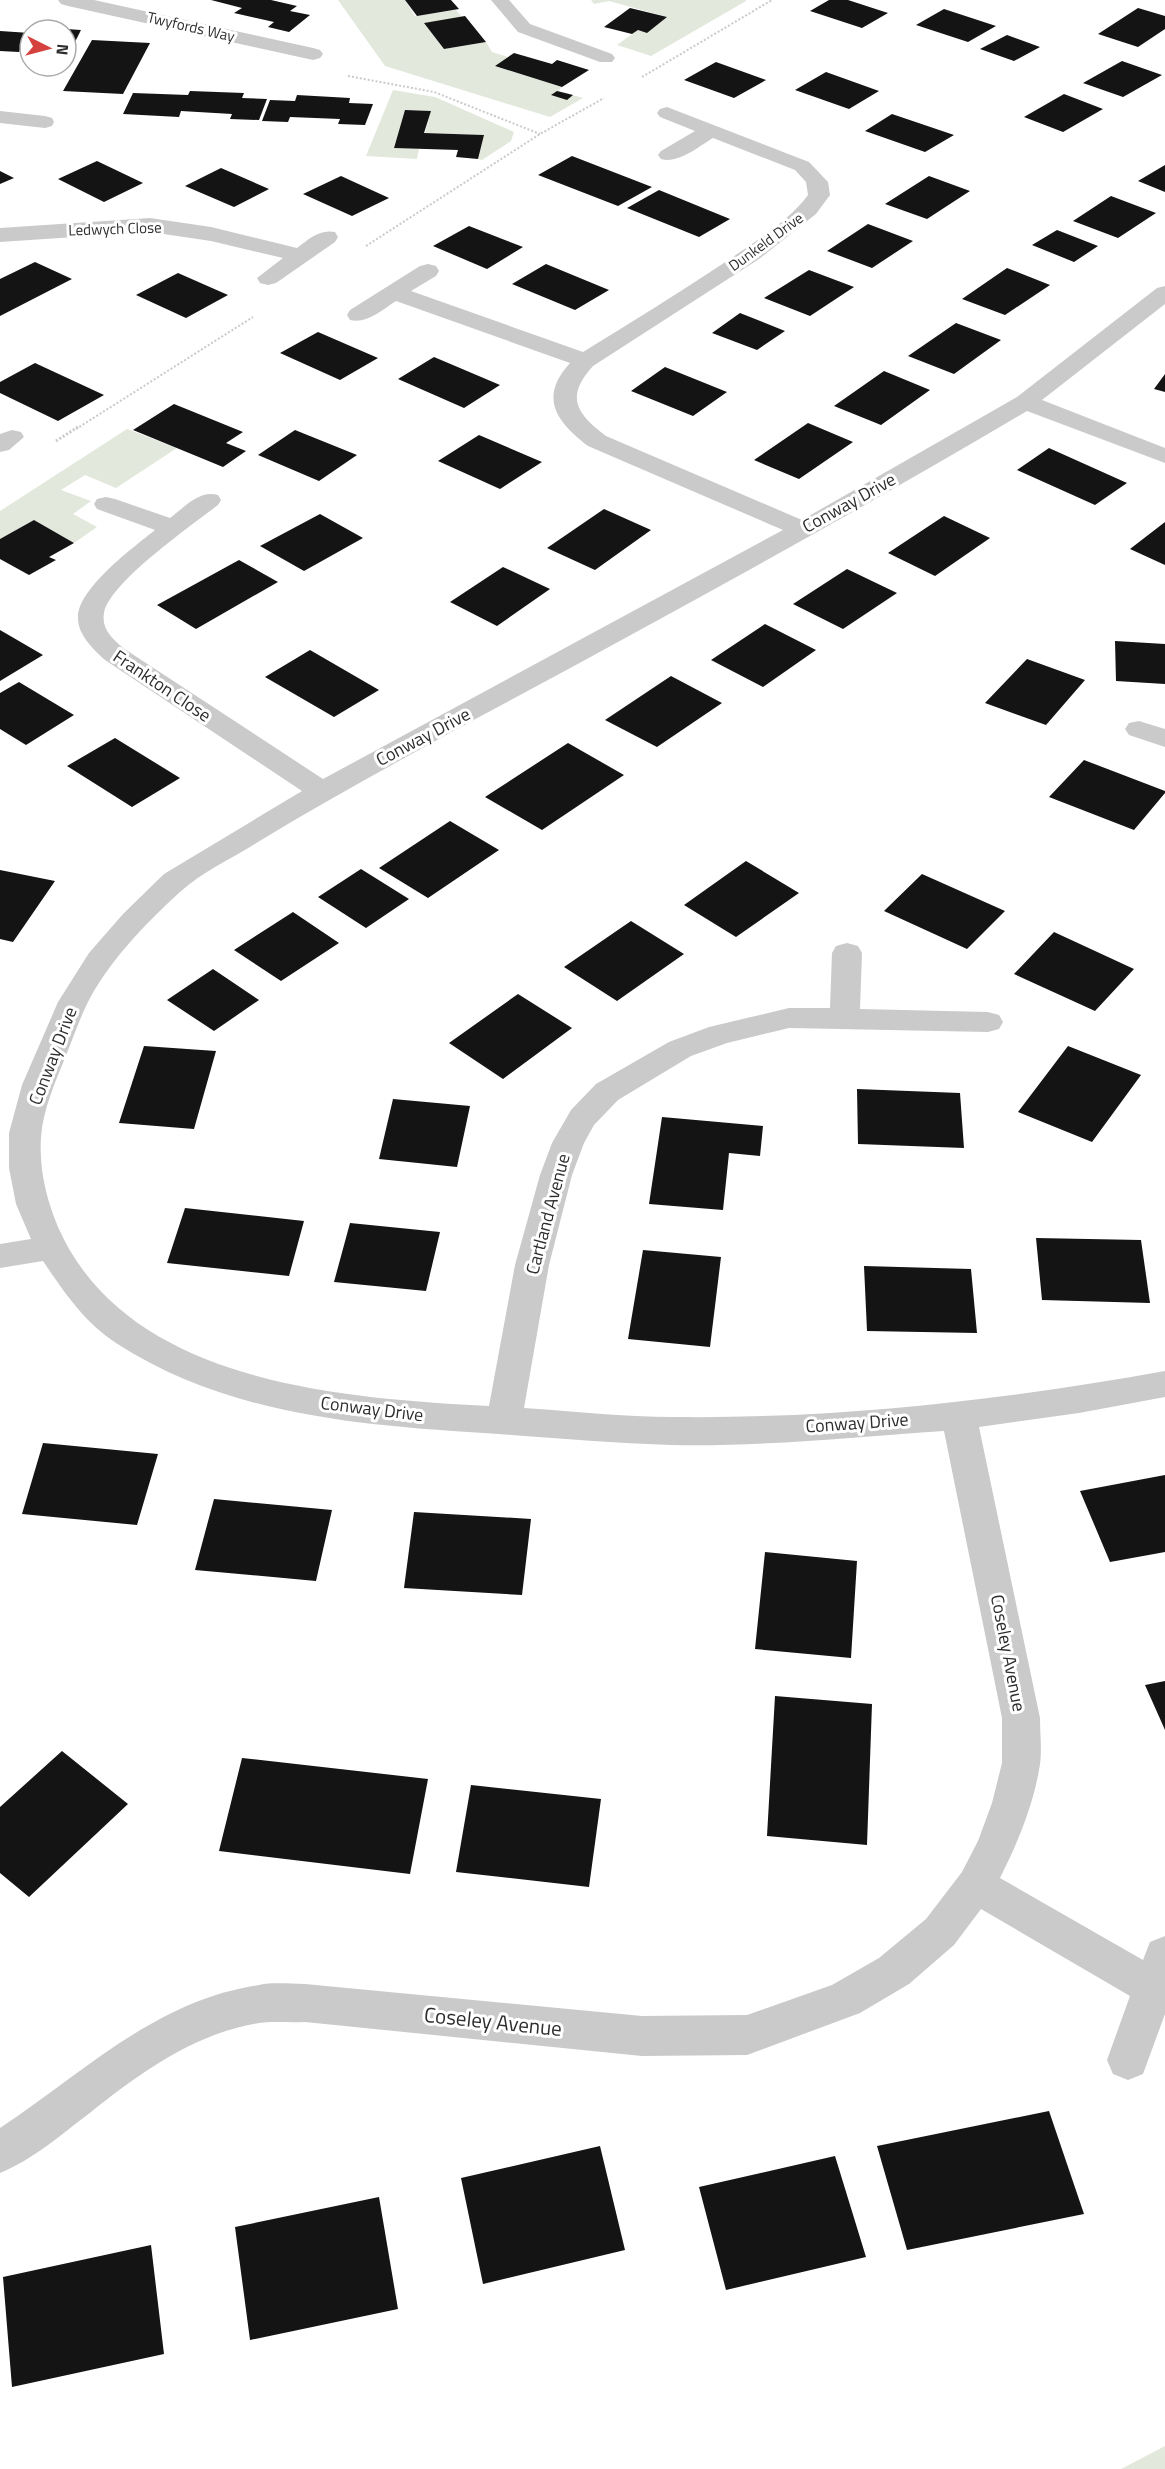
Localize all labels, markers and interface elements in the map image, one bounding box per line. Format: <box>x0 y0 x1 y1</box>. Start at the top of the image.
street label: Twyfords Way <box>145 5 237 48</box>
north arrow <box>18 18 78 78</box>
text: N <box>50 43 75 56</box>
street label: Dunkeld Drive <box>723 206 808 277</box>
street label: Ledwych Close <box>68 215 162 242</box>
street label: Conway Drive <box>797 466 900 539</box>
street label: Frankton Close <box>108 643 217 728</box>
street label: Conway Drive <box>371 700 475 773</box>
street label: Conway Drive <box>21 1003 84 1109</box>
street label: Cartland Avenue <box>518 1150 577 1277</box>
street label: Conway Drive <box>319 1389 425 1428</box>
street label: Conway Drive <box>805 1405 909 1440</box>
street label: Coseley Avenue <box>984 1592 1033 1714</box>
street label: Coseley Avenue <box>423 1998 564 2044</box>

